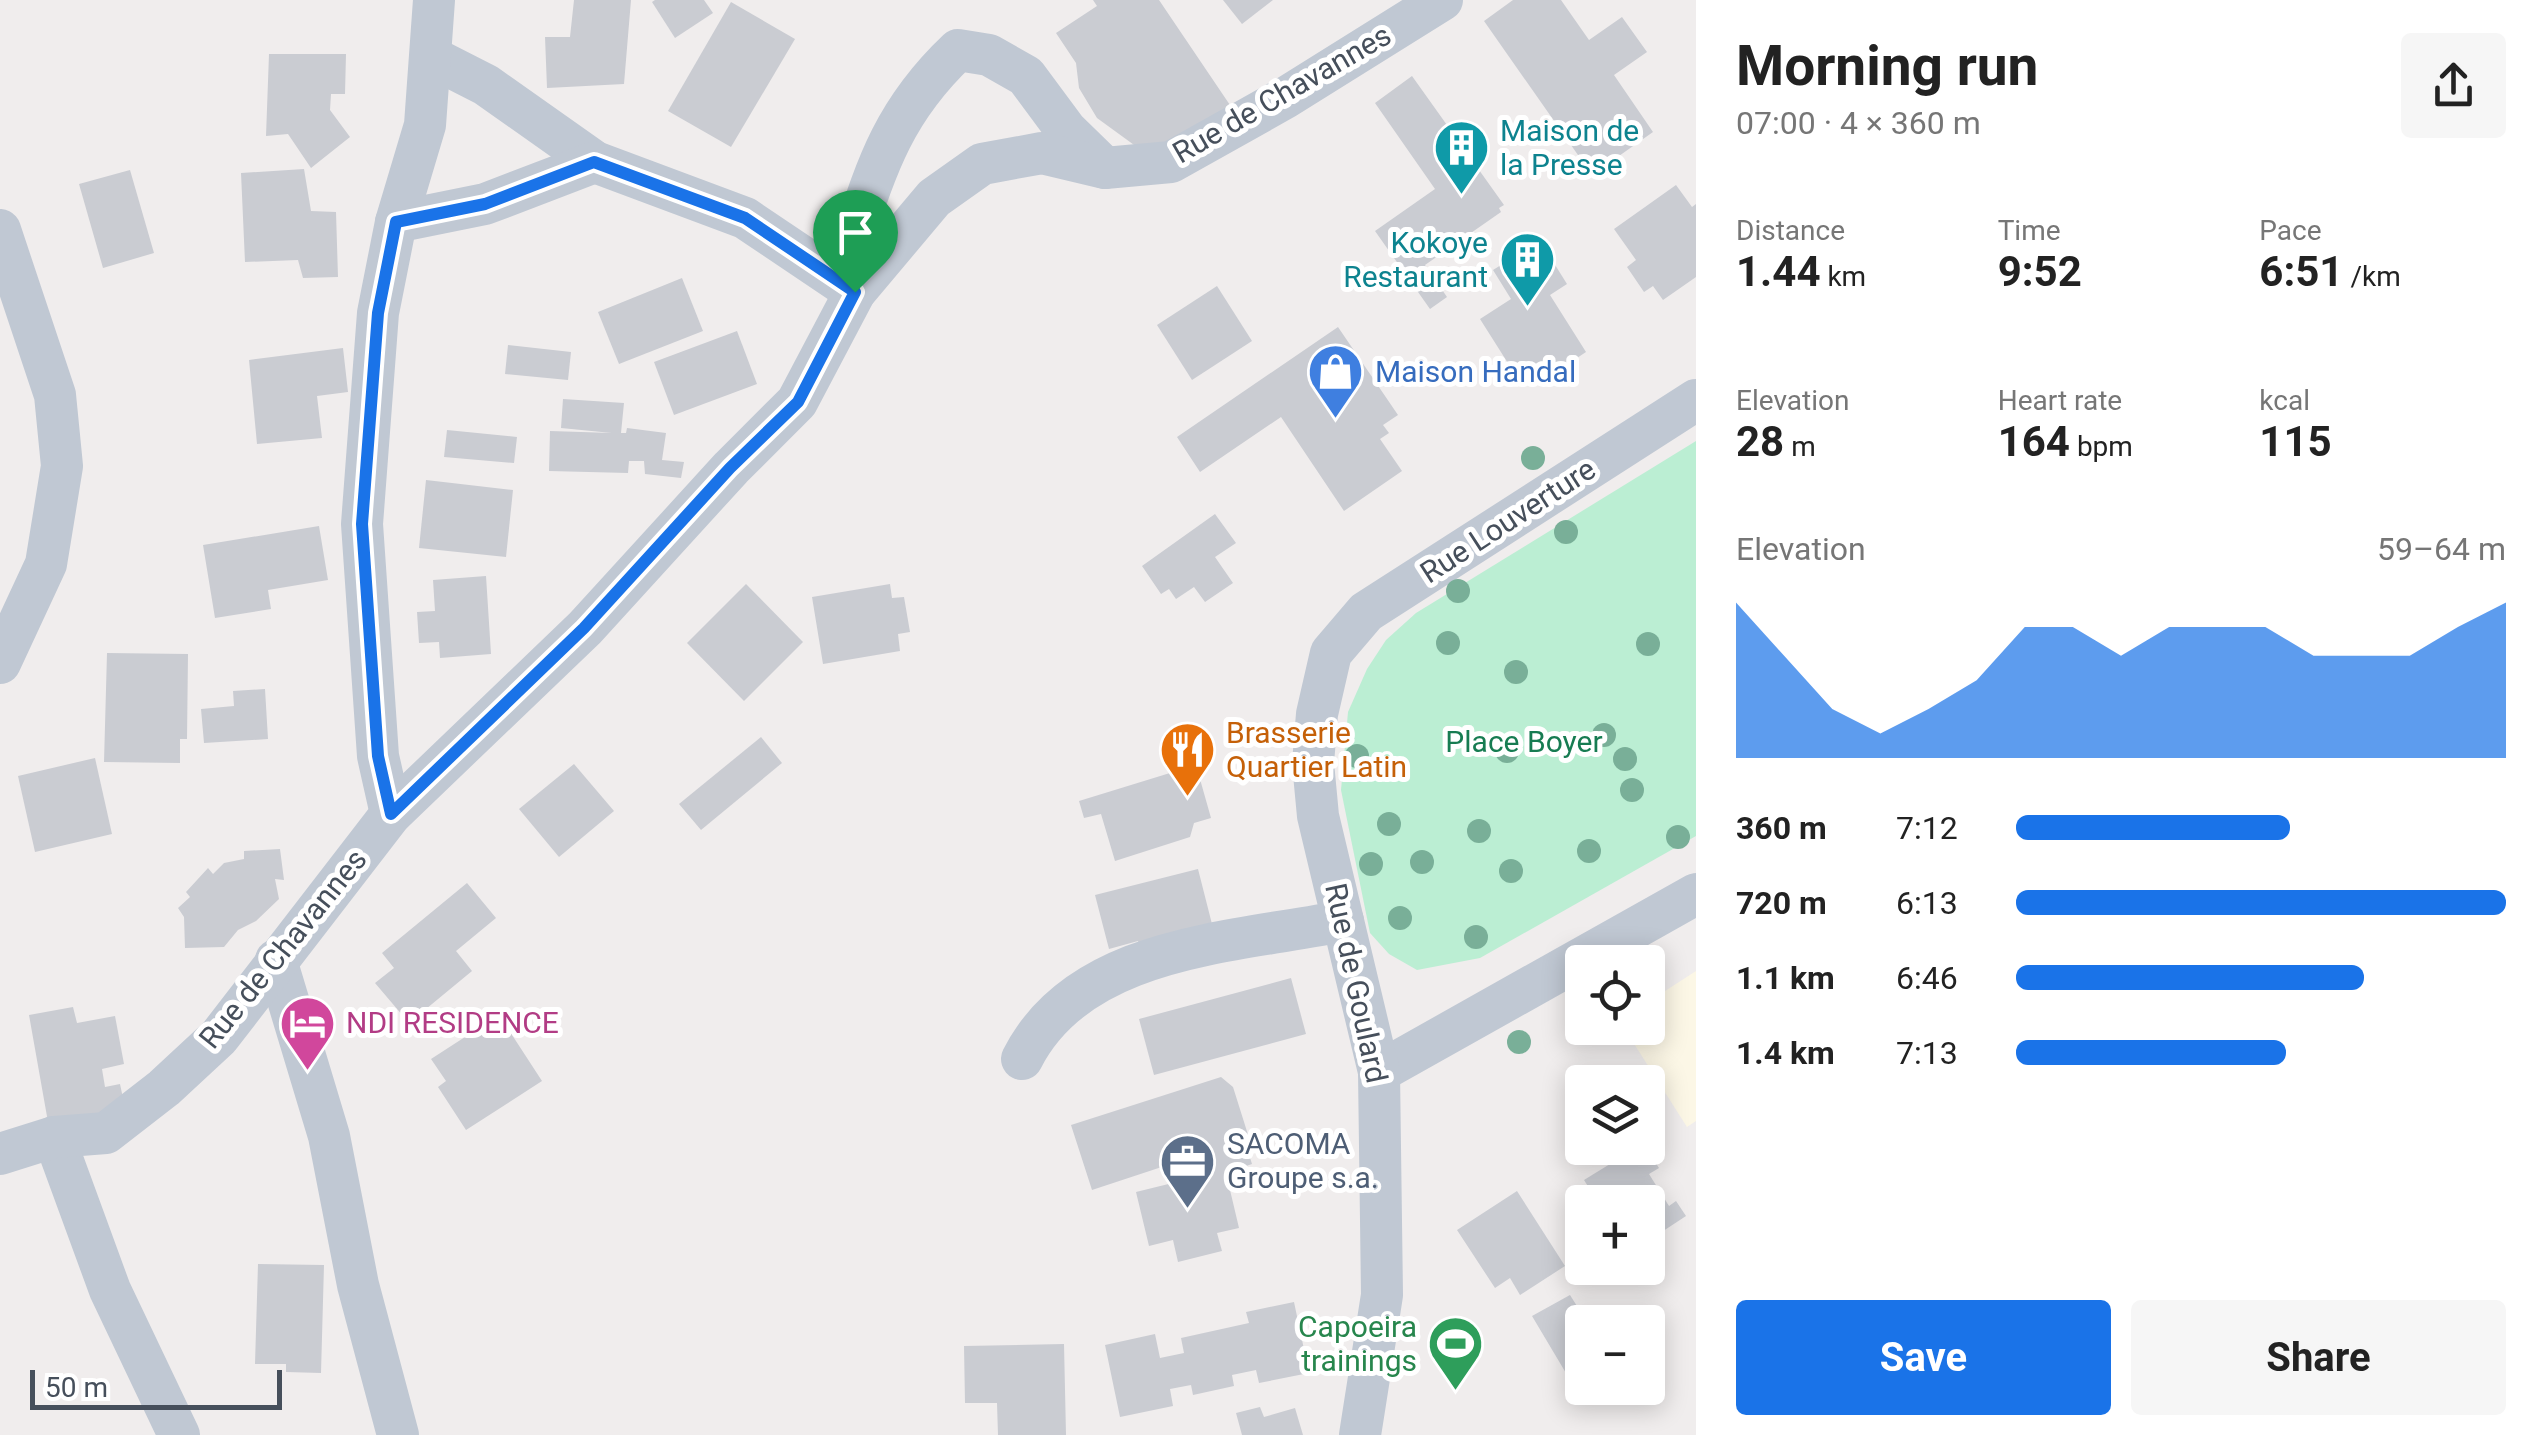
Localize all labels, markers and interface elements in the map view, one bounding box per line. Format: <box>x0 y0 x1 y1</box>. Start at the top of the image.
street label: Rue de Chavannes <box>1166 17 1397 170</box>
button: share <box>2401 33 2506 138</box>
text: Morning run <box>1736 34 2038 98</box>
text: 07:00 · 4 × 360 m <box>1736 104 1981 142</box>
place label: Maison de la Presse <box>1500 113 1639 182</box>
building icon: Maison de la Presse <box>1431 118 1491 197</box>
pin <box>813 190 898 293</box>
icon: arrive <box>828 205 883 260</box>
text: Distance <box>1736 214 1845 247</box>
text: Time <box>1998 214 2061 247</box>
text: Pace <box>2259 214 2322 247</box>
place label: Kokoye Restaurant <box>1343 225 1488 294</box>
building icon: Kokoye Restaurant <box>1497 230 1557 309</box>
text: 1.44 <box>1736 247 1820 296</box>
text: 9:52 <box>1998 247 2082 296</box>
text: 6:51 <box>2259 247 2343 296</box>
text: km <box>1820 260 1866 293</box>
text: /km <box>2343 260 2401 293</box>
shop icon: Maison Handal <box>1306 342 1366 421</box>
place label: Maison Handal <box>1375 354 1576 389</box>
text: Elevation <box>1736 384 1849 417</box>
text: Heart rate <box>1998 384 2122 417</box>
text: kcal <box>2259 384 2310 417</box>
text: 28 <box>1736 417 1784 466</box>
text: 164 <box>1998 417 2070 466</box>
text: 115 <box>2259 417 2332 466</box>
text: m <box>1784 430 1816 463</box>
text: bpm <box>2070 430 2133 463</box>
street label: Rue Louverture <box>1414 451 1602 590</box>
text: Elevation <box>1736 530 1866 568</box>
text: 59–64 m <box>2377 530 2506 568</box>
place label: Brasserie Quartier Latin <box>1226 715 1407 784</box>
restaurant icon: Brasserie Quartier Latin <box>1157 720 1217 799</box>
park label: Place Boyer <box>1445 724 1603 759</box>
text: 360 m <box>1736 809 1827 847</box>
text: 7:12 <box>1896 809 1958 847</box>
street label: Rue de Chavannes <box>192 842 374 1055</box>
street label: Rue de Goulard <box>1318 880 1395 1086</box>
text: 720 m <box>1736 884 1827 922</box>
text: 6:13 <box>1896 884 1958 922</box>
map controls <box>1565 945 1665 1405</box>
button: locate <box>1565 945 1665 1045</box>
text: 1.1 km <box>1736 959 1835 997</box>
text: 6:46 <box>1896 959 1958 997</box>
hotel icon: NDI RESIDENCE <box>277 993 337 1072</box>
place label: NDI RESIDENCE <box>346 1005 559 1040</box>
text: 1.4 km <box>1736 1034 1835 1072</box>
text: 7:13 <box>1896 1034 1958 1072</box>
button: layers <box>1565 1065 1665 1165</box>
place label: SACOMA Groupe s.a. <box>1227 1126 1379 1195</box>
office icon: SACOMA Groupe s.a. <box>1158 1131 1218 1210</box>
button: + <box>1565 1185 1665 1285</box>
button: Save <box>1736 1300 2111 1415</box>
button: Share <box>2131 1300 2506 1415</box>
button: − <box>1565 1305 1665 1405</box>
place label: Capoeira trainings <box>1298 1309 1417 1378</box>
sports icon: Capoeira trainings <box>1426 1314 1486 1393</box>
scale bar <box>30 1365 282 1410</box>
text: 50 m <box>45 1371 108 1404</box>

